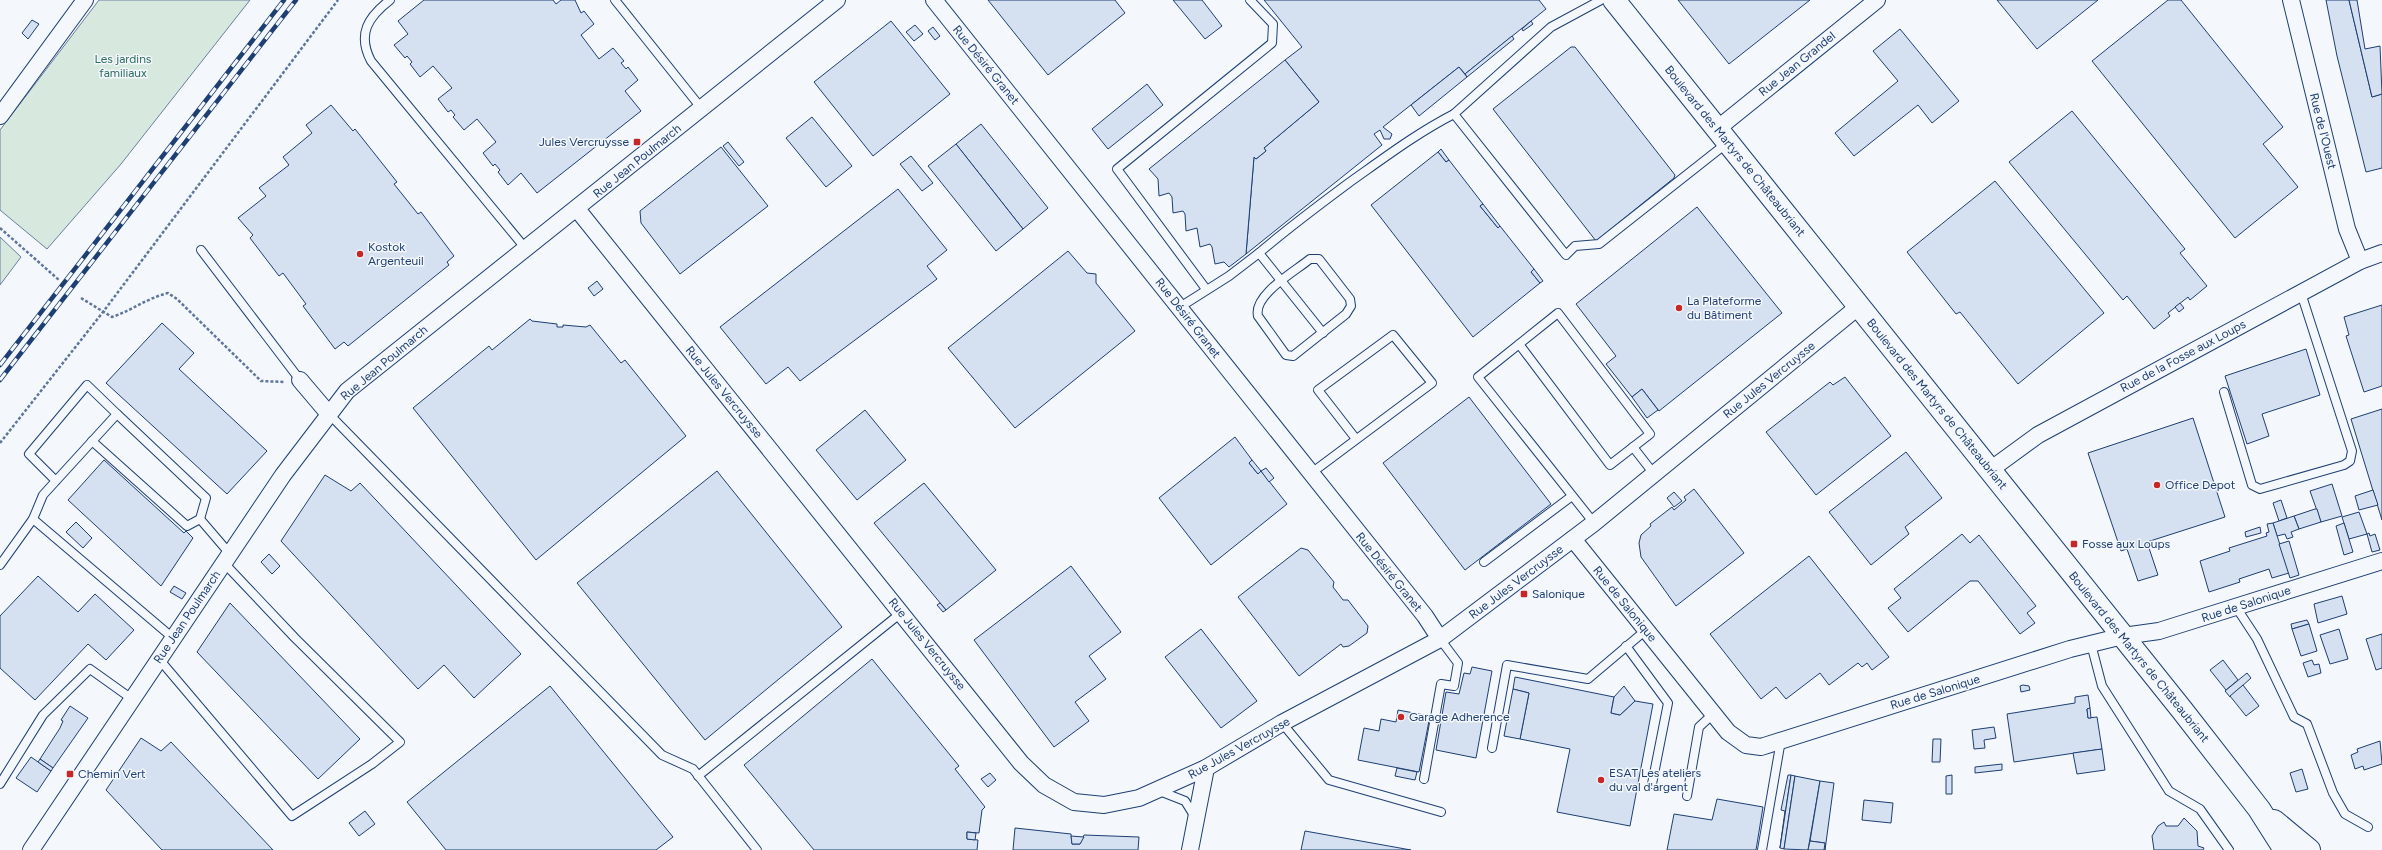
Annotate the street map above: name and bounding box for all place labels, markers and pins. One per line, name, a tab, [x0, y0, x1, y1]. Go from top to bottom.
place label: Jules Vercruysse	[539, 135, 629, 149]
marker: Jules Vercruysse	[632, 137, 642, 147]
place label: Kostok Argenteuil	[368, 240, 424, 268]
marker: Kostok Argenteuil	[355, 249, 365, 259]
place label: La Plateforme du Bâtiment	[1687, 294, 1762, 322]
marker: La Plateforme du Bâtiment	[1674, 303, 1684, 313]
place label: Office Depot	[2165, 478, 2236, 492]
marker: Office Depot	[2152, 480, 2162, 490]
place label: Fosse aux Loups	[2082, 537, 2171, 551]
marker: Fosse aux Loups	[2069, 539, 2079, 549]
place label: Salonique	[1532, 587, 1585, 601]
marker: Salonique	[1519, 589, 1529, 599]
place label: Garage Adherence	[1409, 710, 1510, 724]
marker: Garage Adherence	[1396, 712, 1406, 722]
place label: ESAT Les ateliers du val d'argent	[1609, 766, 1702, 794]
place label: Chemin Vert	[78, 767, 146, 781]
marker: Chemin Vert	[65, 769, 75, 779]
marker: ESAT Les ateliers du val d'argent	[1596, 775, 1606, 785]

